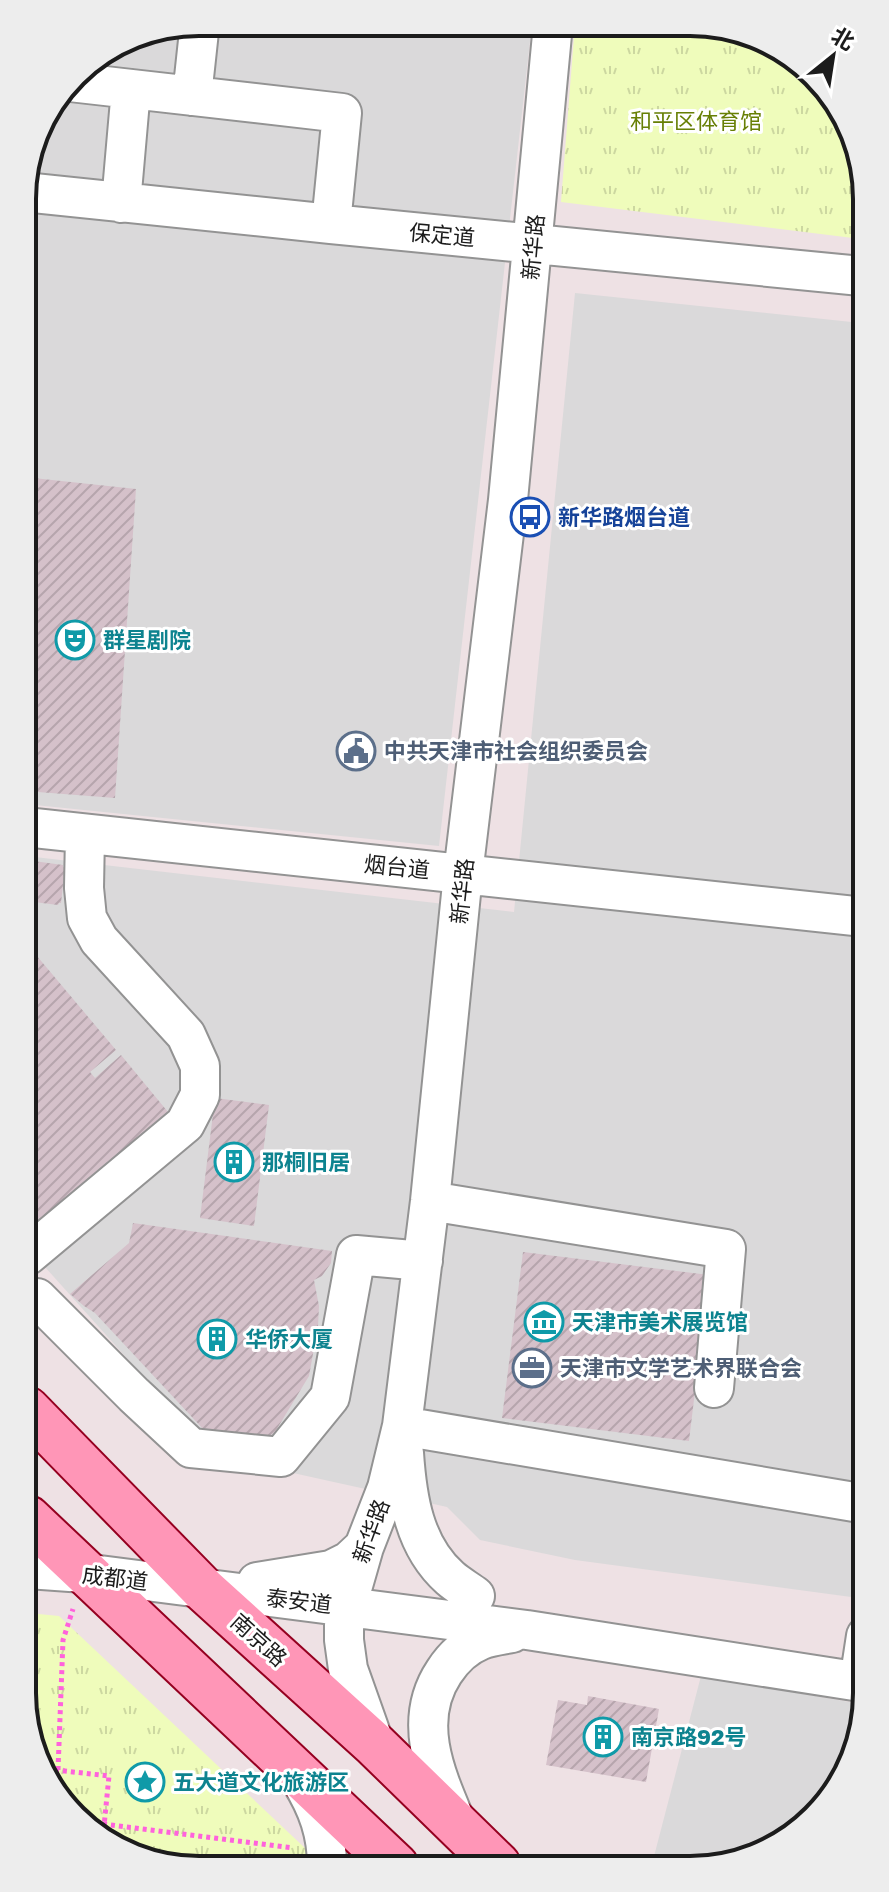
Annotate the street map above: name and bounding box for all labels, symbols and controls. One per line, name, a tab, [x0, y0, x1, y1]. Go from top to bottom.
north arrow	[793, 16, 873, 96]
text: 北	[827, 21, 860, 55]
park label: 和平区体育馆	[630, 107, 762, 134]
street label: 新华路	[516, 213, 549, 281]
street label: 保定道	[408, 218, 476, 251]
bus stop icon: 新华路烟台道	[509, 496, 551, 538]
place label: 新华路烟台道	[558, 503, 690, 530]
theatre icon: 群星剧院	[54, 619, 96, 661]
place label: 群星剧院	[103, 626, 191, 653]
public building icon: 中共天津市社会组织委员会	[335, 730, 377, 772]
place label: 中共天津市社会组织委员会	[384, 737, 648, 764]
street label: 烟台道	[363, 850, 431, 883]
street label: 新华路	[445, 857, 478, 925]
building icon: 那桐旧居	[213, 1141, 255, 1183]
place label: 那桐旧居	[262, 1148, 350, 1175]
museum icon: 天津市美术展览馆	[523, 1301, 565, 1343]
place label: 天津市美术展览馆	[572, 1308, 748, 1335]
building icon: 华侨大厦	[196, 1318, 238, 1360]
place label: 华侨大厦	[245, 1325, 333, 1352]
office icon: 天津市文学艺术界联合会	[511, 1347, 553, 1389]
place label: 天津市文学艺术界联合会	[560, 1354, 802, 1381]
street label: 新华路	[347, 1495, 395, 1566]
street label: 成都道	[81, 1560, 149, 1595]
street label: 泰安道	[265, 1583, 333, 1618]
street label: 南京路	[226, 1608, 293, 1672]
building icon: 南京路92号	[582, 1716, 624, 1758]
place label: 南京路92号	[631, 1723, 746, 1750]
place icon: 五大道文化旅游区	[124, 1761, 166, 1803]
place label: 五大道文化旅游区	[173, 1768, 349, 1795]

